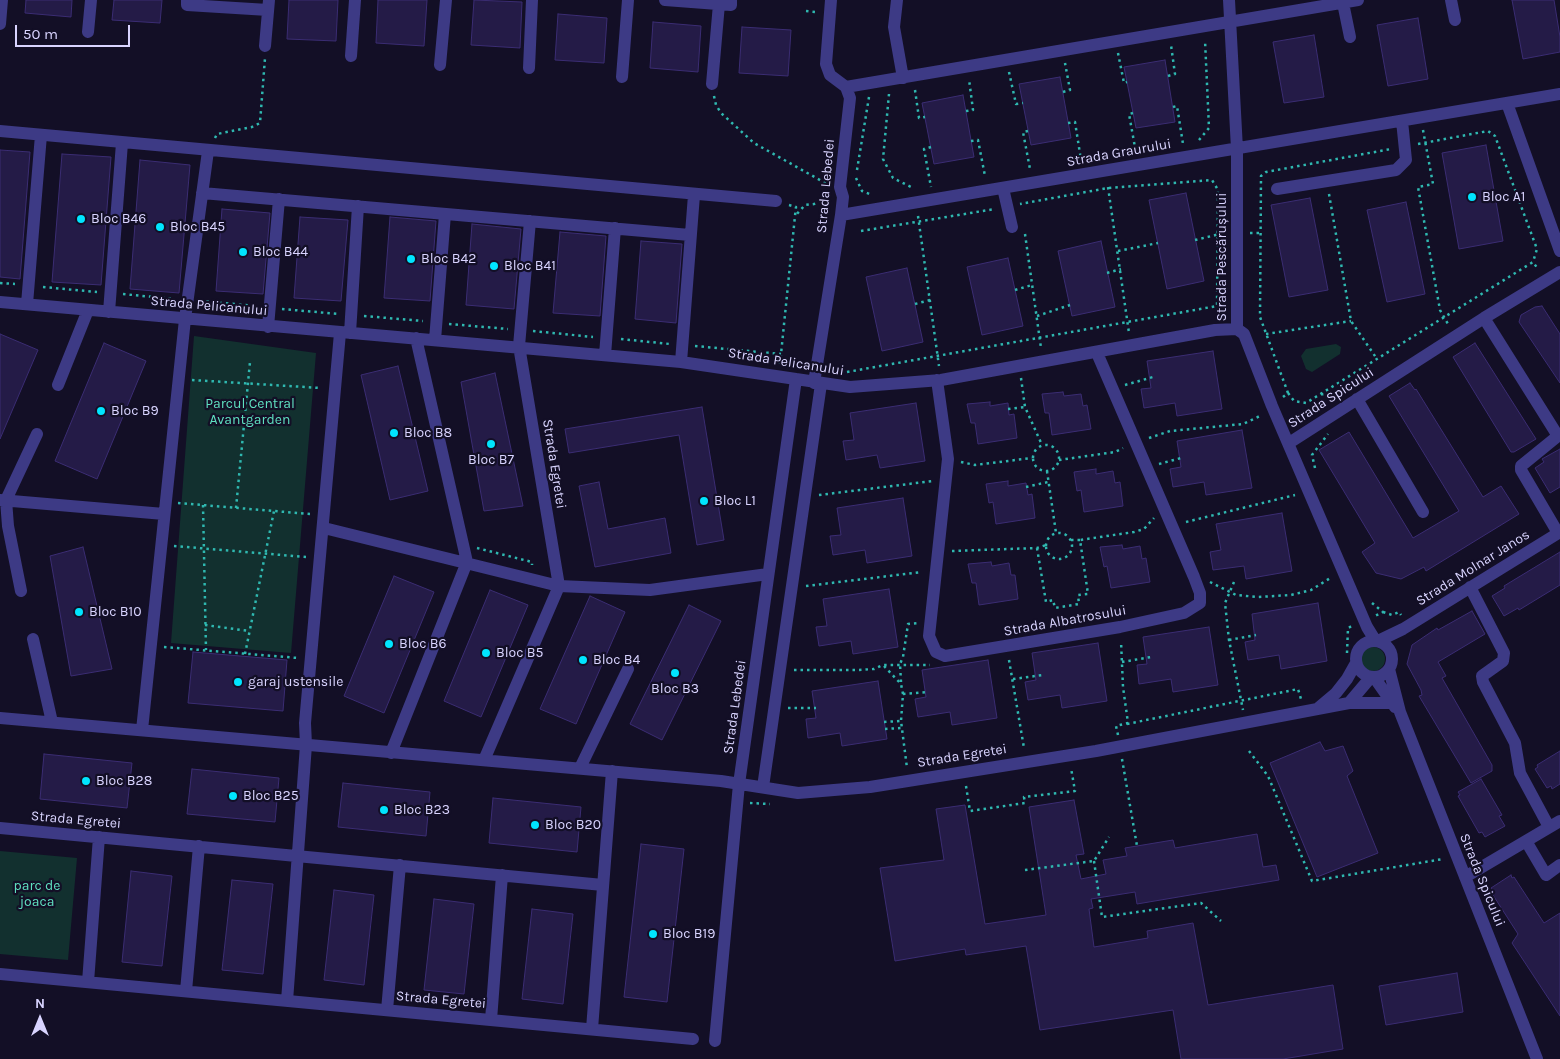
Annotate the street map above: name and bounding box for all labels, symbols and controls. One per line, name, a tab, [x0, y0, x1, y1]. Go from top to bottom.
scale bar	[18, 15, 132, 47]
text: 50 m	[23, 25, 58, 43]
street label: Strada Graurului	[1065, 136, 1173, 170]
street label: Strada Lebedei	[814, 138, 838, 234]
place label: Bloc A1	[1482, 189, 1525, 205]
marker: Bloc A1	[1466, 191, 1478, 203]
street label: Strada Pescărușului	[1214, 193, 1230, 321]
place label: Bloc B46	[91, 211, 146, 227]
marker: Bloc B46	[75, 213, 87, 225]
place label: Bloc B45	[170, 219, 225, 235]
marker: Bloc B45	[154, 221, 166, 233]
place label: Bloc B44	[253, 244, 308, 260]
marker: Bloc B44	[237, 246, 249, 258]
place label: Bloc B42	[421, 251, 476, 267]
marker: Bloc B42	[405, 253, 417, 265]
place label: Bloc B41	[504, 258, 556, 274]
marker: Bloc B41	[488, 260, 500, 272]
street label: Strada Pelicanului	[150, 293, 268, 319]
street label: Strada Pelicanului	[727, 345, 845, 379]
street label: Strada Spicului	[1285, 364, 1377, 432]
park label: Parcul Central Avantgarden	[205, 396, 295, 428]
place label: Bloc B9	[111, 403, 159, 419]
marker: Bloc B9	[95, 405, 107, 417]
street label: Strada Egretei	[539, 418, 569, 510]
place label: Bloc B8	[404, 425, 452, 441]
marker: Bloc B8	[388, 427, 400, 439]
marker: Bloc B7	[485, 438, 497, 450]
place label: Bloc B7	[468, 452, 514, 468]
place label: Bloc L1	[714, 493, 756, 509]
marker: Bloc L1	[698, 495, 710, 507]
street label: Strada Molnar Janos	[1413, 526, 1533, 610]
street label: Strada Albatrosului	[1002, 602, 1128, 640]
place label: Bloc B10	[89, 604, 141, 620]
marker: Bloc B10	[73, 606, 85, 618]
place label: Bloc B6	[399, 636, 447, 652]
marker: Bloc B6	[383, 638, 395, 650]
place label: Bloc B5	[496, 645, 543, 661]
marker: Bloc B5	[480, 647, 492, 659]
place label: Bloc B4	[593, 652, 640, 668]
marker: Bloc B4	[577, 654, 589, 666]
street label: Strada Lebedei	[720, 659, 750, 755]
marker: Bloc B3	[669, 667, 681, 679]
place label: garaj ustensile	[248, 674, 343, 690]
marker: garaj ustensile	[232, 676, 244, 688]
place label: Bloc B3	[651, 681, 699, 697]
street label: Strada Egretei	[916, 741, 1008, 771]
place label: Bloc B28	[96, 773, 152, 789]
marker: Bloc B28	[80, 775, 92, 787]
place label: Bloc B25	[243, 788, 299, 804]
marker: Bloc B25	[227, 790, 239, 802]
place label: Bloc B23	[394, 802, 450, 818]
marker: Bloc B23	[378, 804, 390, 816]
street label: Strada Egretei	[30, 808, 122, 832]
place label: Bloc B20	[545, 817, 601, 833]
marker: Bloc B20	[529, 819, 541, 831]
street label: Strada Spicului	[1456, 831, 1508, 929]
park label: parc de joaca	[14, 878, 60, 910]
place label: Bloc B19	[663, 926, 715, 942]
marker: Bloc B19	[647, 928, 659, 940]
street label: Strada Egretei	[395, 988, 487, 1012]
north arrow	[15, 994, 65, 1044]
text: N	[35, 995, 45, 1012]

